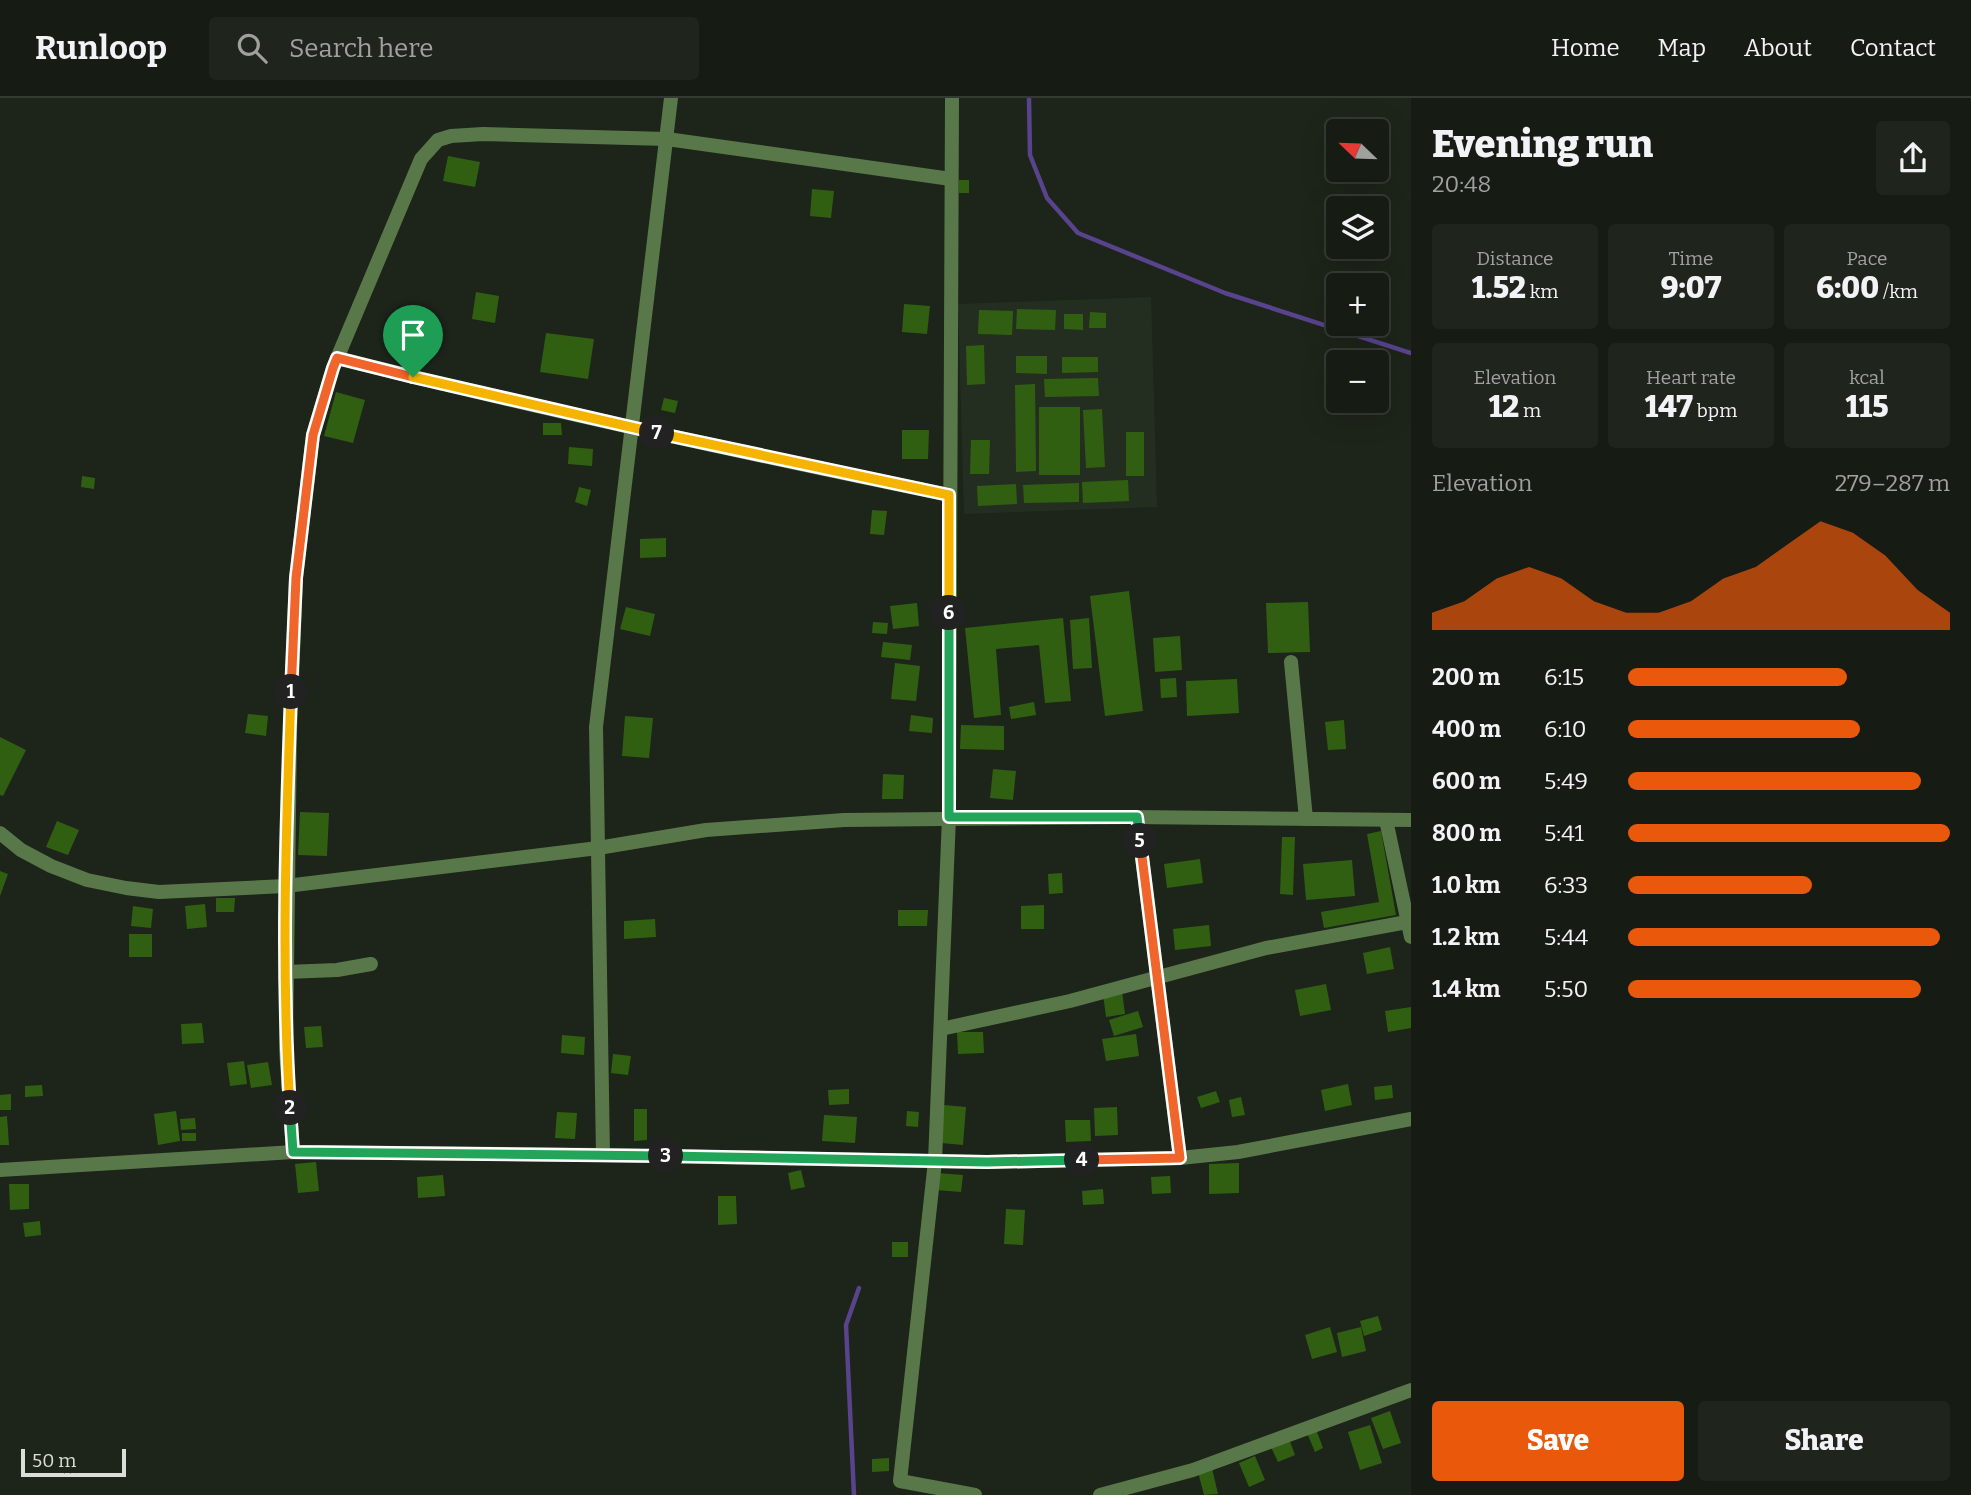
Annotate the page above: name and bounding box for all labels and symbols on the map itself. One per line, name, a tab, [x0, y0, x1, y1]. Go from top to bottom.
north arrow	[1326, 119, 1390, 182]
pin	[383, 305, 443, 377]
pin: 7	[640, 416, 674, 450]
pin: 6	[932, 596, 967, 630]
pin: 1	[274, 674, 308, 710]
pin: 5	[1122, 824, 1158, 858]
pin: 2	[272, 1090, 308, 1126]
pin: 3	[648, 1138, 684, 1174]
pin: 4	[1064, 1142, 1100, 1178]
scale bar	[21, 1446, 126, 1478]

